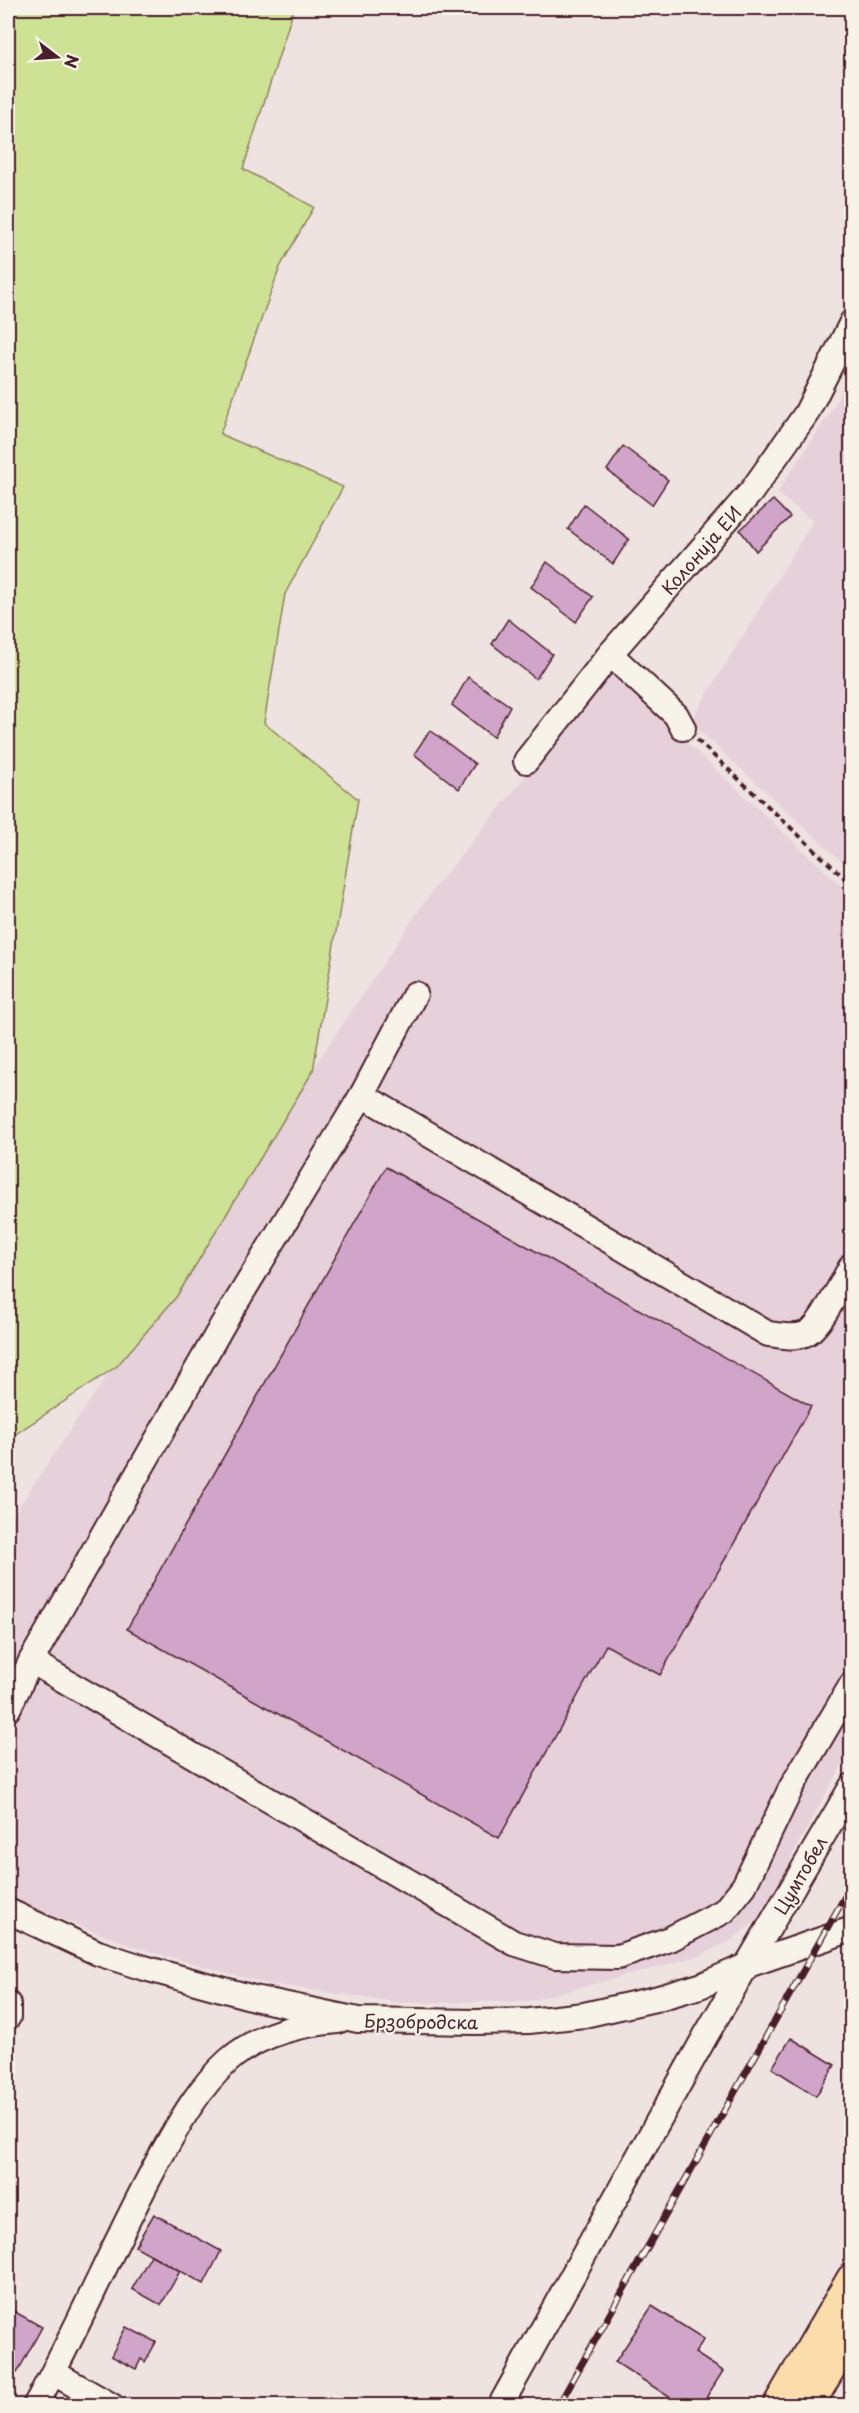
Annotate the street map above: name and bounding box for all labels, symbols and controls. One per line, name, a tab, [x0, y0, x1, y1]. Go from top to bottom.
north arrow	[27, 27, 87, 87]
text: N	[59, 52, 86, 71]
street label: Колонија ЕИ	[655, 500, 747, 600]
street label: Цумтобел	[767, 1831, 833, 1919]
street label: Брзобродска	[364, 2007, 479, 2036]

